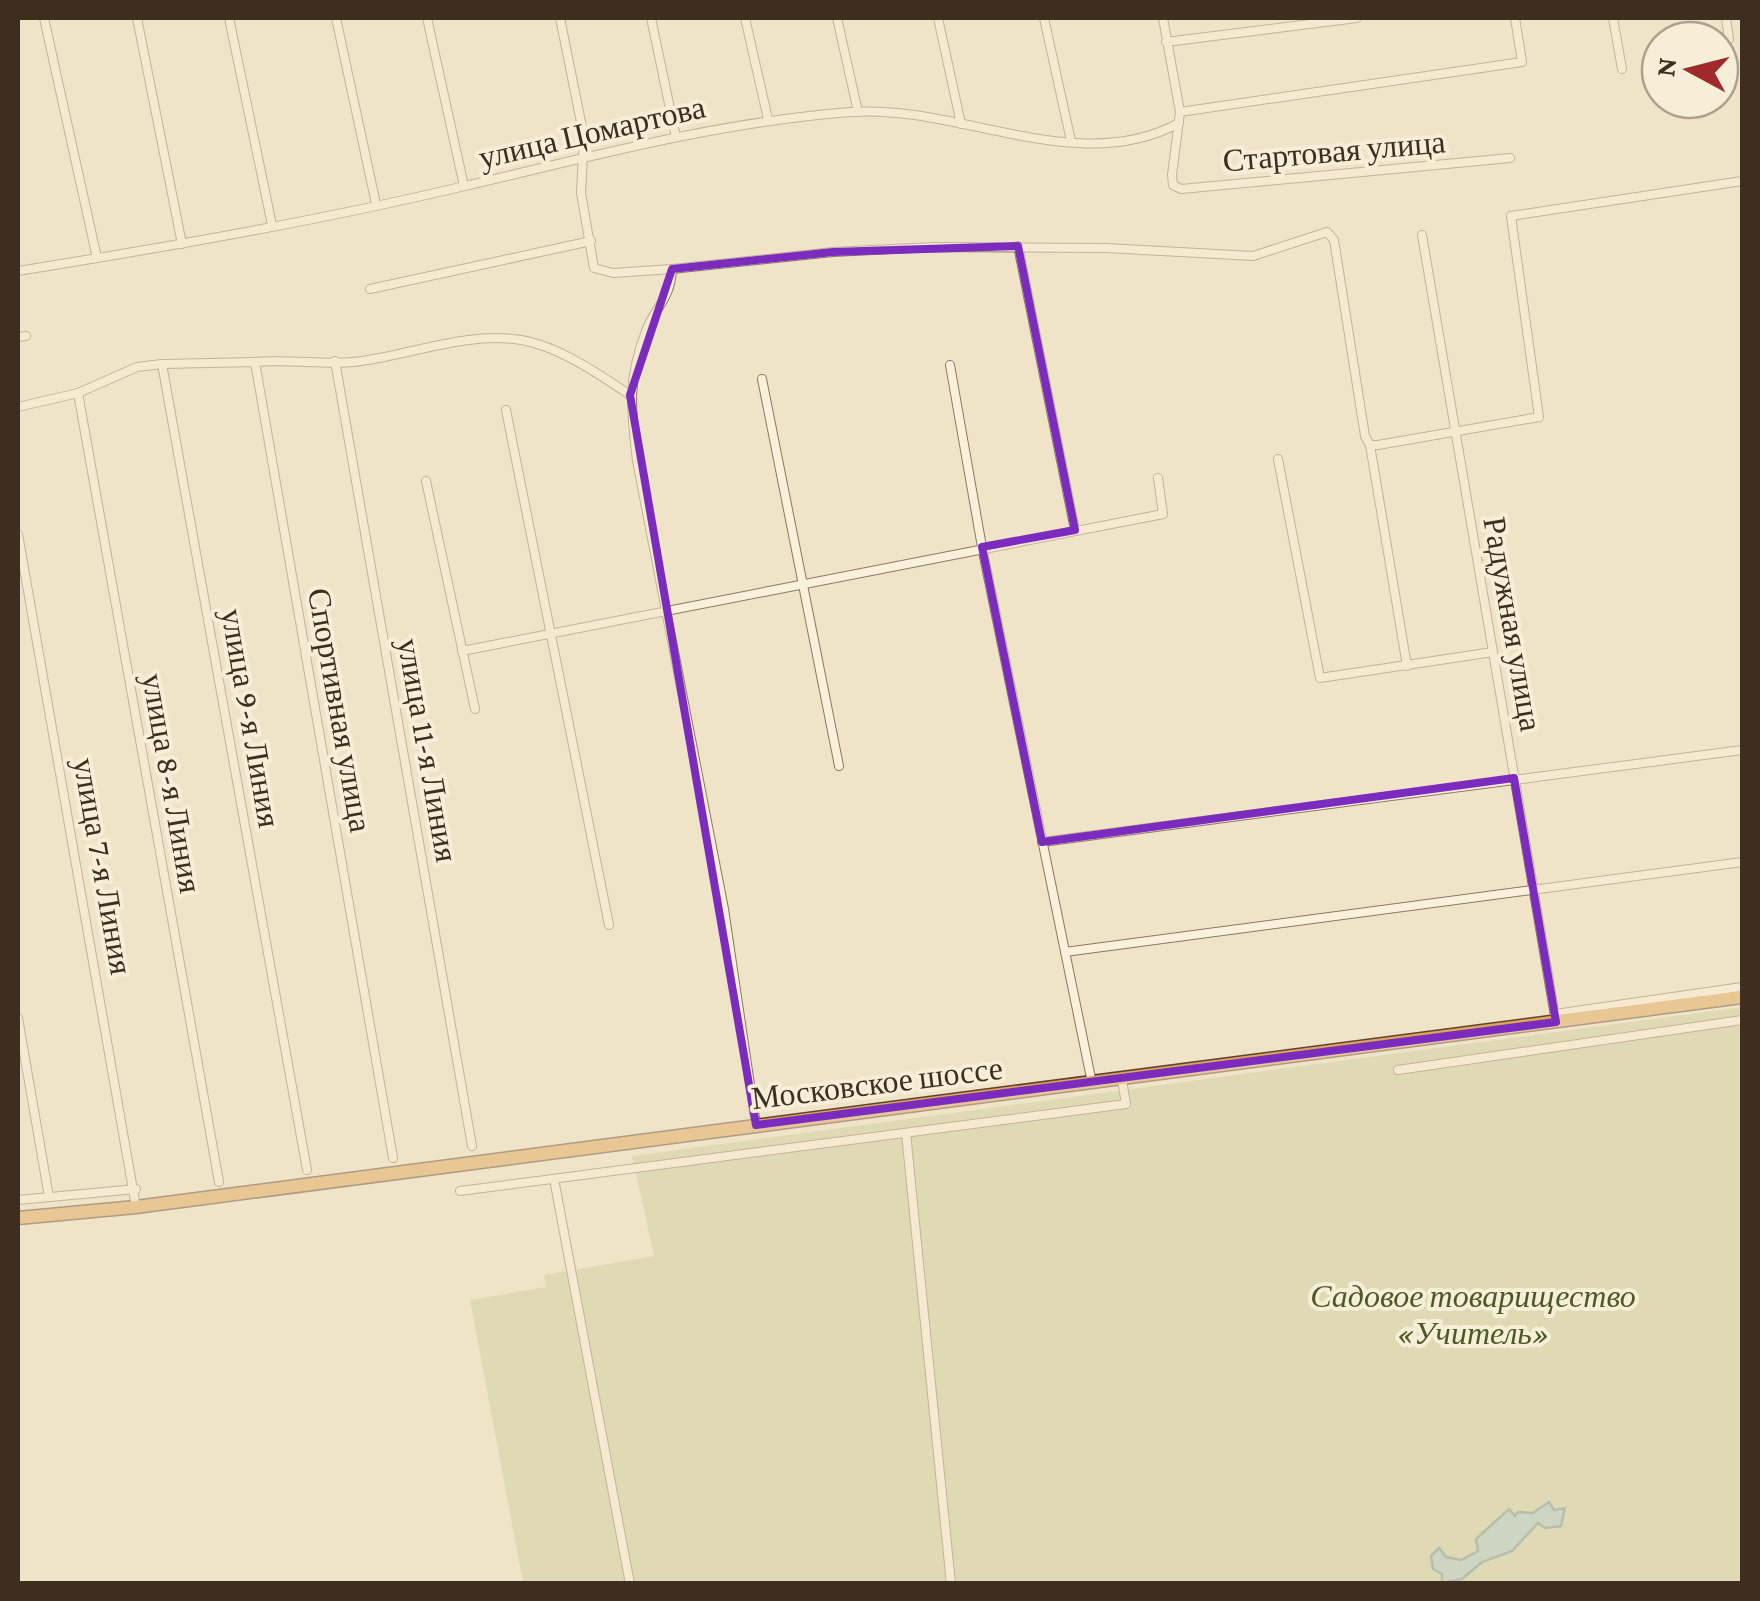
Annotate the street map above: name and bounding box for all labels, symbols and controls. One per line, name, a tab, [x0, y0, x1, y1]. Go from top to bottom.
north arrow	[1640, 20, 1740, 120]
text: N	[1649, 56, 1682, 78]
street label: улица Цомартова	[475, 88, 709, 176]
street label: Стартовая улица	[1221, 123, 1447, 179]
street label: Радужная улица	[1476, 514, 1550, 734]
street label: Спортивная улица	[301, 585, 379, 835]
street label: улица 9-я Линия	[214, 606, 288, 830]
street label: улица 11-я Линия	[391, 635, 465, 865]
street label: улица 8-я Линия	[135, 670, 209, 896]
street label: улица 7-я Линия	[66, 755, 140, 977]
street label: Московское шоссе	[749, 1050, 1005, 1116]
park label: Садовое товарищество «Учитель»	[1310, 1278, 1636, 1351]

